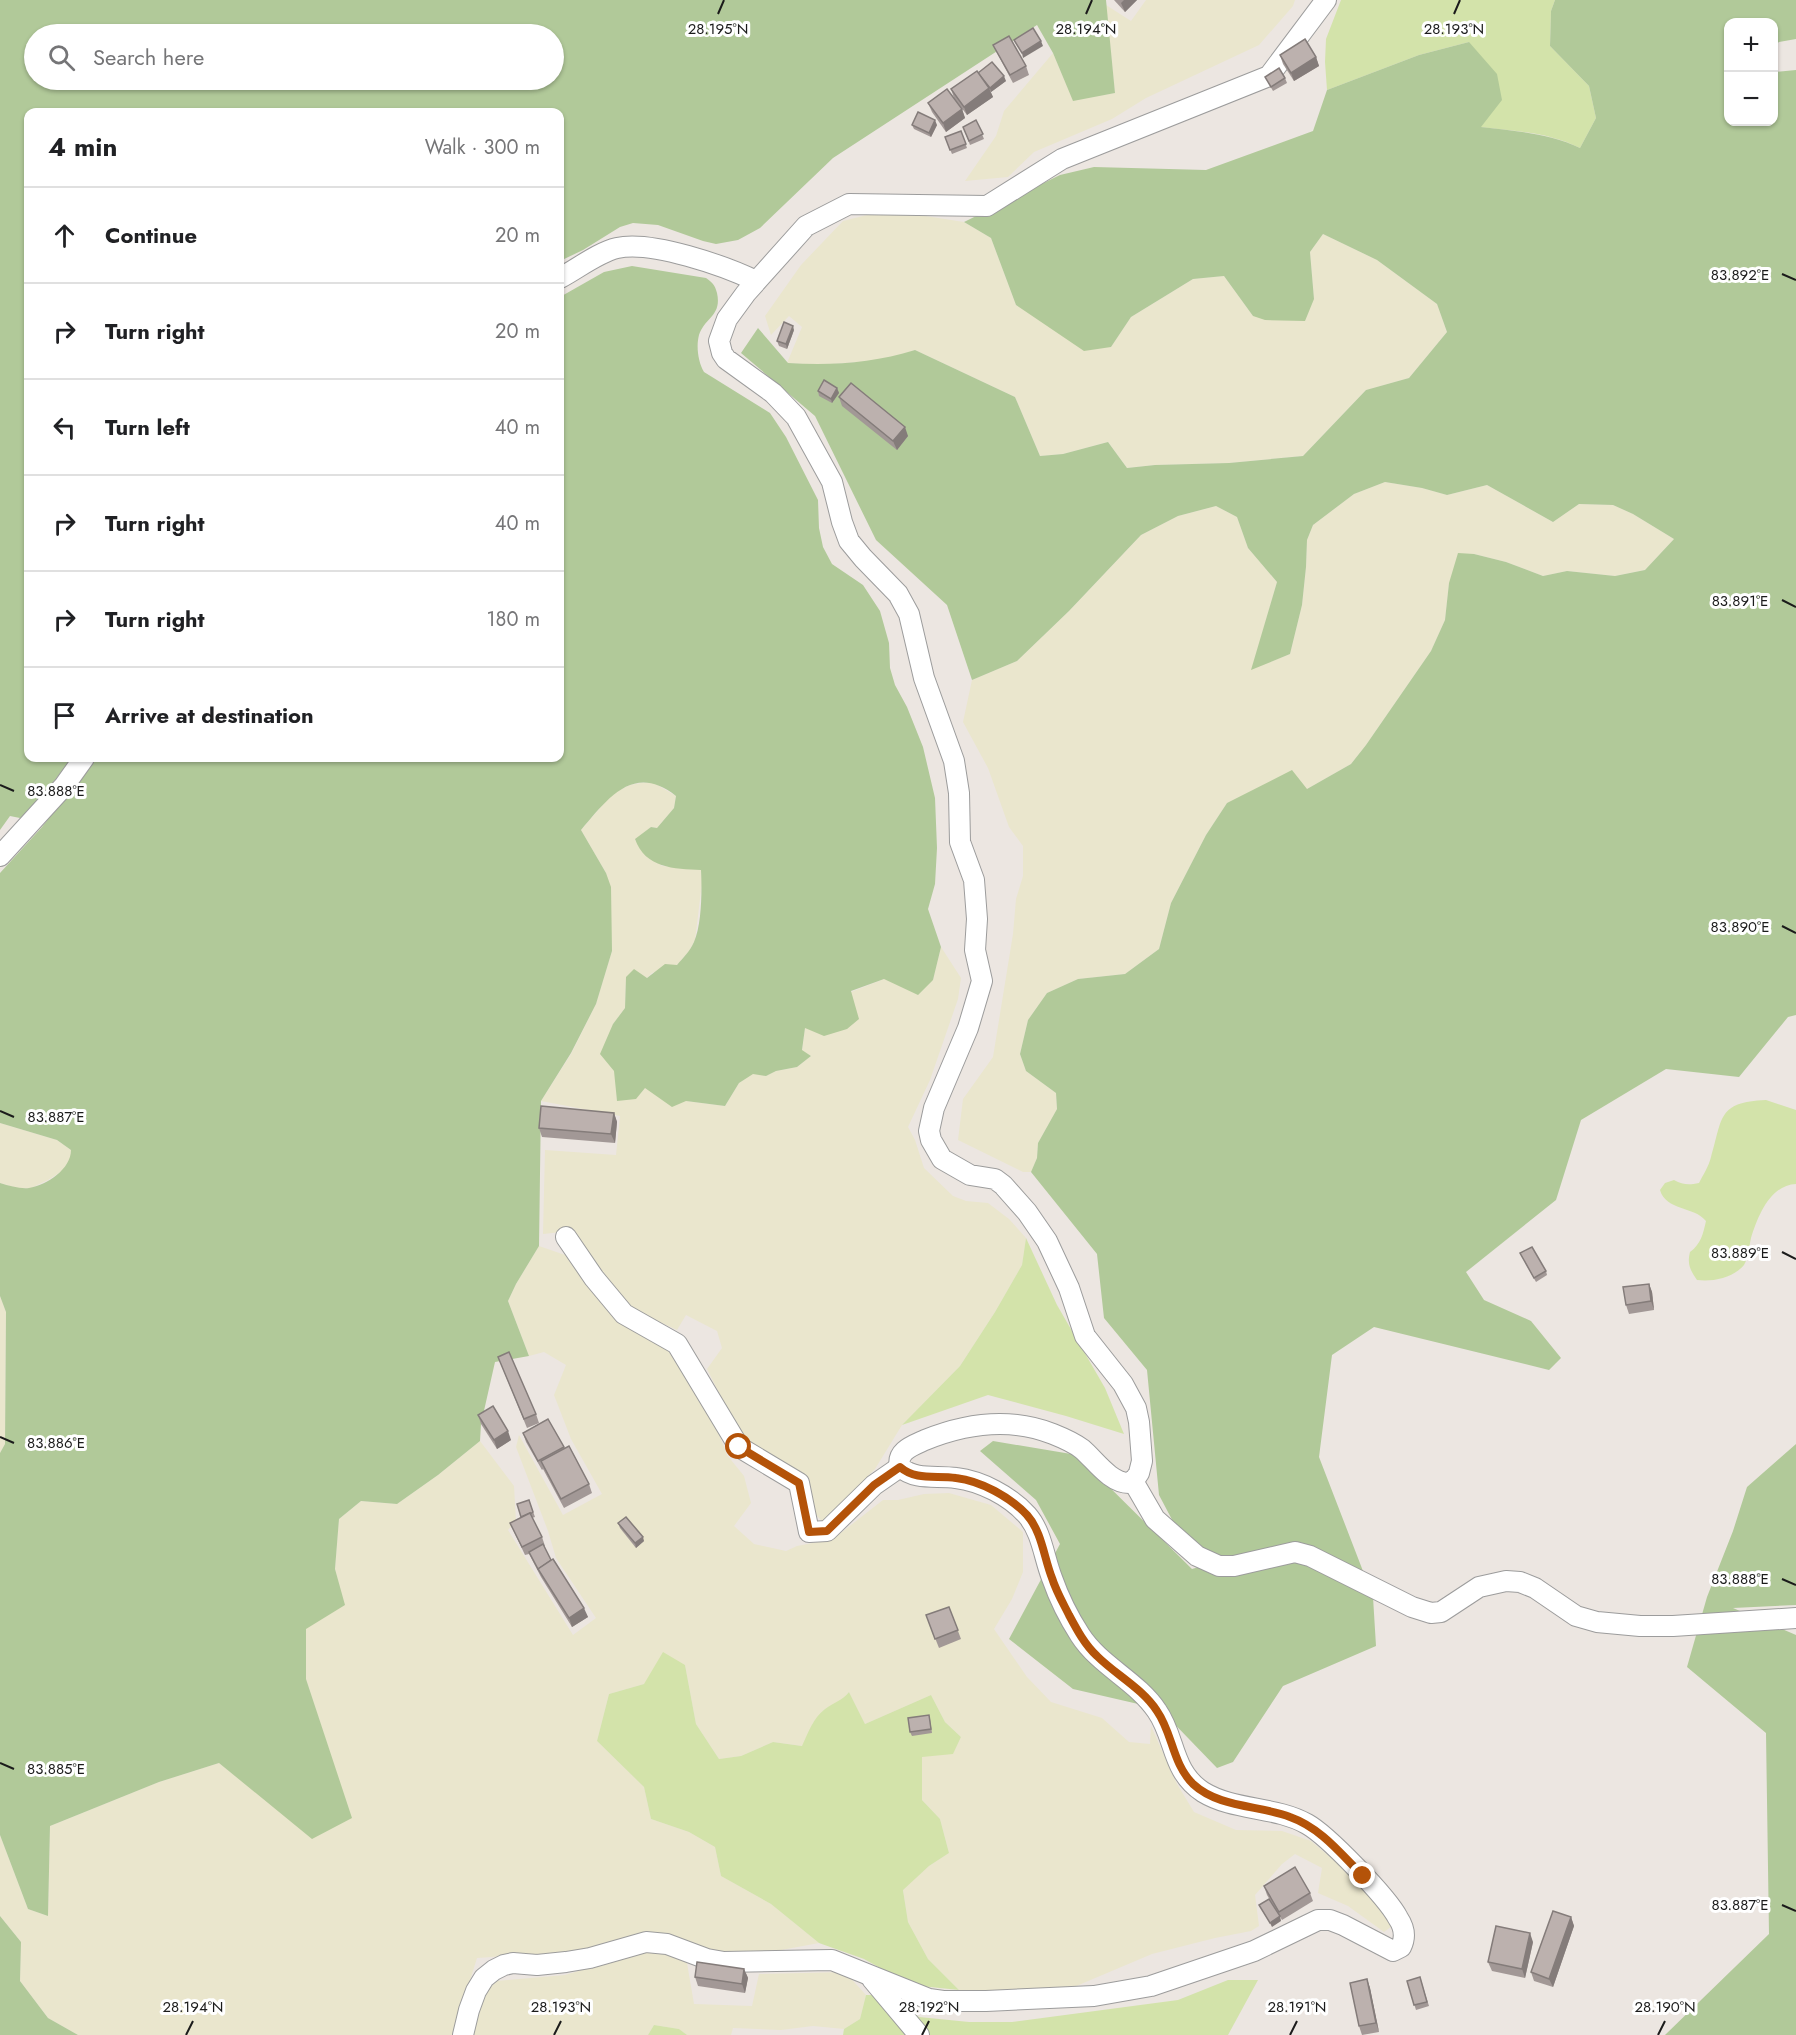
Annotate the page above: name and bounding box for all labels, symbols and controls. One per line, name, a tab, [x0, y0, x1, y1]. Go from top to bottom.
text: 28.195°N	[688, 18, 748, 40]
text: 28.194°N	[1056, 18, 1116, 40]
text: 28.193°N	[1424, 18, 1484, 40]
map controls	[1724, 18, 1778, 126]
button: +	[1724, 18, 1778, 72]
search box	[24, 24, 564, 90]
icon: search	[45, 41, 78, 74]
text: Search here	[93, 41, 204, 73]
button: −	[1724, 72, 1778, 126]
text: 4 min	[48, 128, 117, 166]
text: Walk · 300 m	[425, 133, 540, 162]
icon: ahead	[48, 219, 81, 252]
text: Continue	[105, 219, 197, 251]
text: 20 m	[495, 221, 540, 250]
text: 83.892°E	[1711, 264, 1769, 286]
icon: right	[48, 315, 81, 348]
text: Turn right	[105, 315, 205, 347]
text: 20 m	[495, 317, 540, 346]
icon: left	[48, 411, 81, 444]
text: Turn left	[105, 411, 190, 443]
text: 40 m	[495, 413, 540, 442]
icon: right	[48, 507, 81, 540]
text: Turn right	[105, 507, 205, 539]
text: 40 m	[495, 509, 540, 538]
text: 83.891°E	[1712, 590, 1768, 612]
icon: right	[48, 603, 81, 636]
text: Turn right	[105, 603, 205, 635]
text: 180 m	[486, 605, 540, 634]
icon: arrive	[48, 699, 81, 732]
text: Arrive at destination	[105, 699, 314, 731]
text: 83.888°E	[27, 780, 85, 802]
text: 83.890°E	[1711, 916, 1769, 938]
text: 83.887°E	[27, 1106, 85, 1128]
text: 83.889°E	[1711, 1242, 1769, 1264]
text: 83.886°E	[27, 1432, 85, 1454]
route start	[725, 1433, 751, 1459]
text: 83.888°E	[1711, 1568, 1769, 1590]
text: 83.885°E	[27, 1758, 85, 1780]
route end	[1349, 1862, 1375, 1888]
text: 83.887°E	[1711, 1894, 1769, 1916]
text: 28.194°N	[163, 1996, 223, 2018]
text: 28.193°N	[531, 1996, 591, 2018]
text: 28.192°N	[899, 1996, 959, 2018]
text: 28.191°N	[1268, 1996, 1326, 2018]
text: 28.190°N	[1634, 1996, 1696, 2018]

